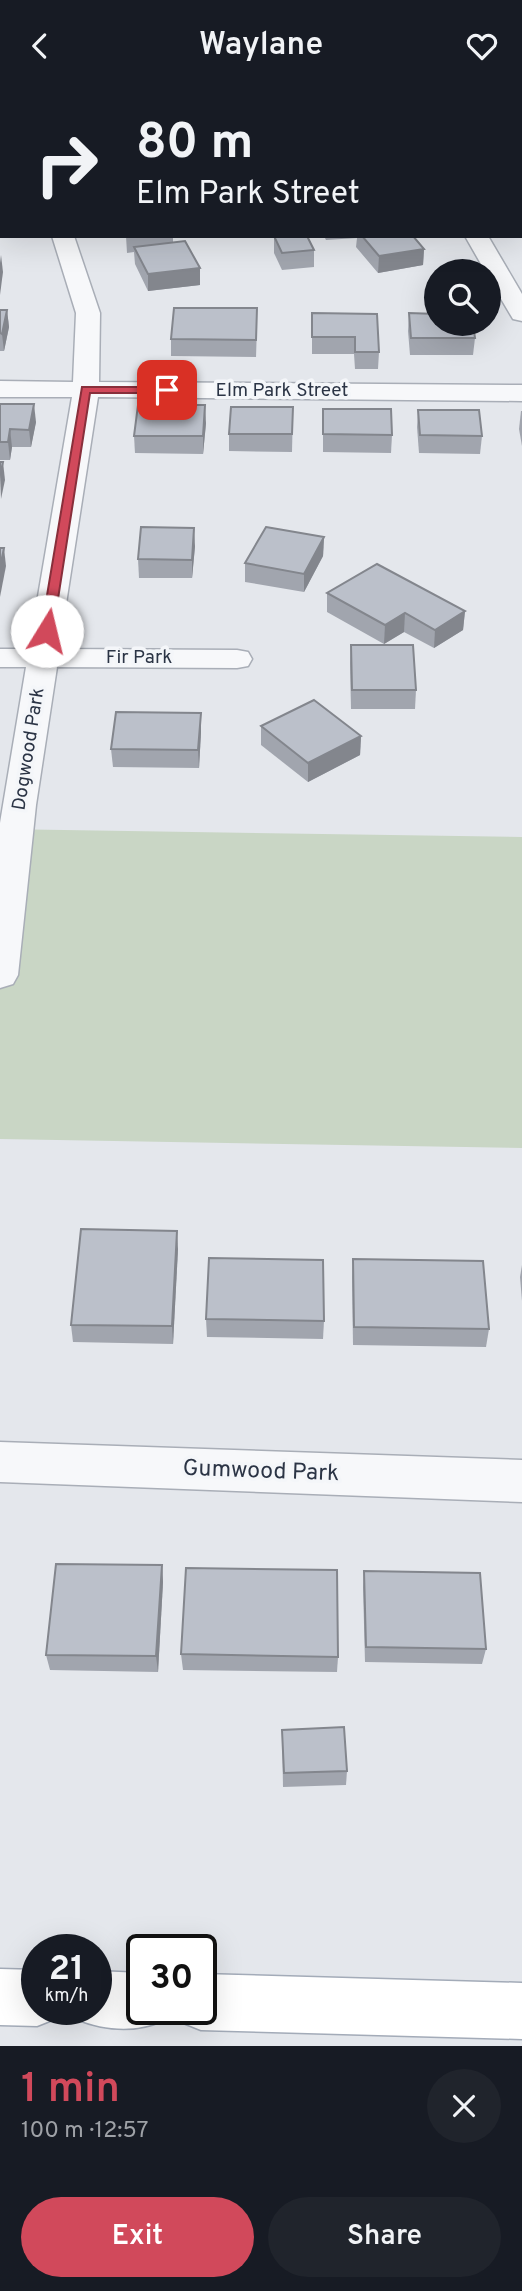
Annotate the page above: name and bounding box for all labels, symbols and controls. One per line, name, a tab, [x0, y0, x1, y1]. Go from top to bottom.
text: Waylane	[199, 26, 323, 66]
icon: back	[21, 27, 59, 65]
icon: heart	[463, 27, 501, 65]
text: 80 m	[136, 114, 253, 176]
icon: right	[21, 119, 112, 210]
text: Elm Park Street	[136, 175, 360, 215]
map controls	[424, 259, 501, 336]
button: search	[424, 259, 501, 336]
pin	[137, 360, 197, 420]
icon: arrive	[148, 371, 186, 409]
street label: Elm Park Street	[216, 379, 348, 403]
position arrow	[10, 594, 84, 668]
street label: Fir Park	[106, 646, 172, 670]
street label: Dogwood Park	[7, 686, 51, 812]
street label: Gumwood Park	[182, 1455, 340, 1489]
speed limit sign: 30	[126, 1934, 217, 2025]
text: 21	[49, 1948, 84, 1992]
text: km/h	[45, 1985, 88, 2008]
text: 1 min	[21, 2064, 120, 2117]
button: close	[427, 2069, 501, 2143]
text: 100 m · 12:57	[21, 2117, 149, 2146]
button: Exit	[21, 2197, 254, 2277]
button: Share	[268, 2197, 501, 2277]

